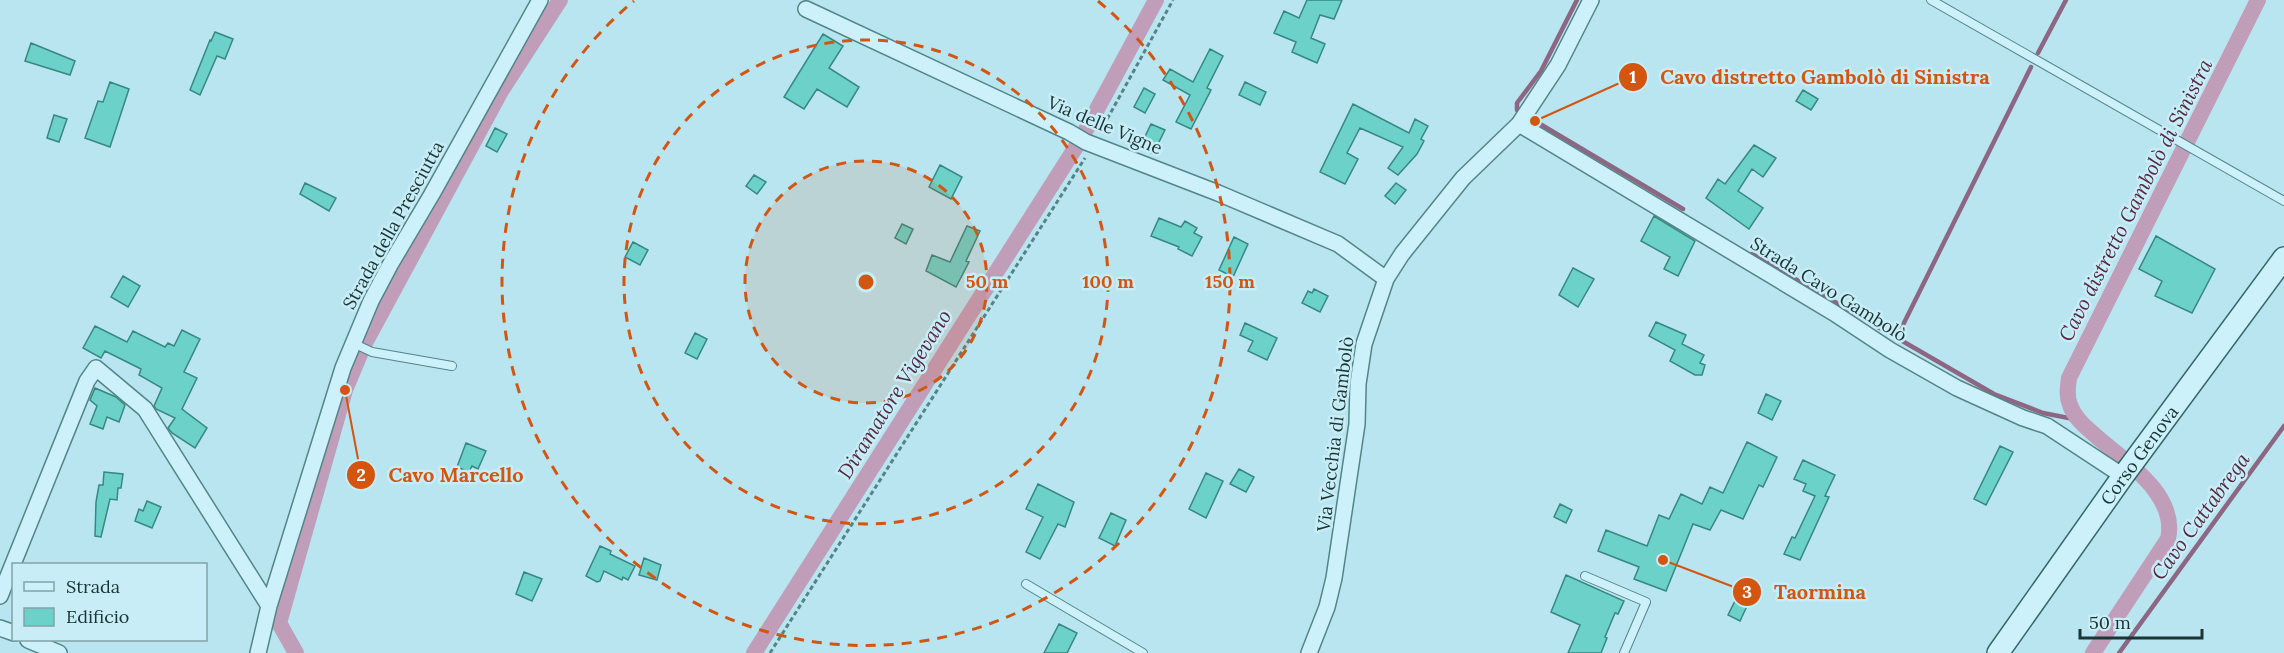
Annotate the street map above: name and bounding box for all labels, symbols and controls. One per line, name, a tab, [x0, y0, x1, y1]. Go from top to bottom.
water label: Cavo distretto Gambolò di Sinistra	[2053, 55, 2217, 345]
callout: Cavo distretto Gambolò di Sinistra	[1618, 58, 2002, 96]
text: Cavo distretto Gambolò di Sinistra	[1660, 64, 1990, 89]
text: 1	[1629, 65, 1637, 88]
street label: Via delle Vigne	[1043, 90, 1166, 160]
street label: Strada della Presciutta	[337, 137, 449, 313]
street label: Strada Cavo Gambolò	[1746, 231, 1912, 347]
text: 50 m	[966, 270, 1009, 293]
text: 100 m	[1082, 270, 1134, 293]
text: 150 m	[1205, 270, 1255, 293]
centre of rings	[856, 272, 876, 292]
water label: Diramatore Vigevano	[832, 305, 956, 483]
street label: Via Vecchia di Gambolò	[1312, 335, 1358, 534]
street label: Corso Genova	[2095, 401, 2183, 509]
water label: Cavo Cattabrega	[2145, 448, 2255, 584]
callout: Cavo Marcello	[346, 456, 535, 494]
text: Cavo Marcello	[388, 462, 524, 487]
text: 2	[356, 463, 366, 486]
legend	[12, 563, 207, 641]
callout: Taormina	[1732, 573, 1878, 611]
text: Strada	[66, 575, 120, 598]
text: Taormina	[1774, 579, 1866, 604]
text: 3	[1742, 580, 1752, 603]
scale bar	[2080, 602, 2202, 640]
text: Edificio	[66, 605, 129, 628]
text: 50 m	[2089, 611, 2131, 634]

